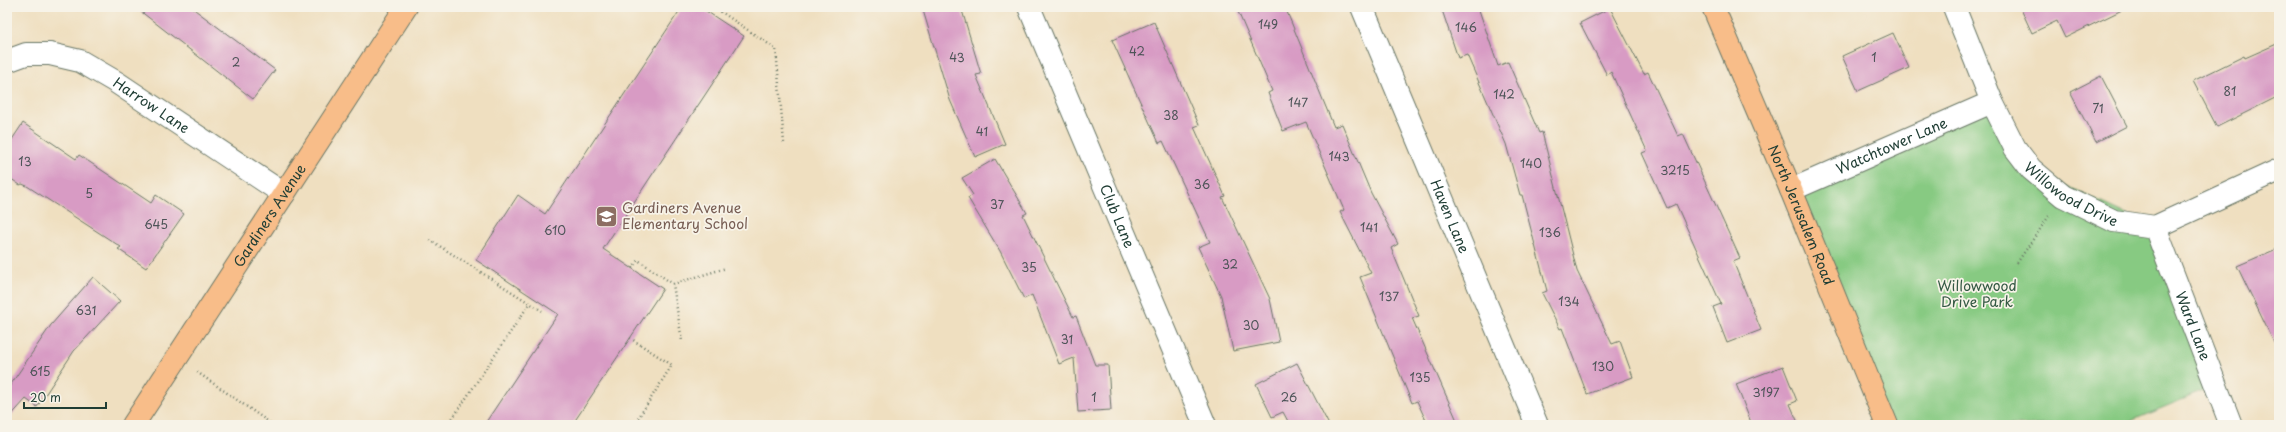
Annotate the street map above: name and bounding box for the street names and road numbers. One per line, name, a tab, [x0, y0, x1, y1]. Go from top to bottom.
street label: Harrow Lane	[109, 72, 194, 138]
street label: Watchtower Lane	[1833, 112, 1951, 179]
street label: North Jerusalem Road	[1763, 142, 1840, 288]
street label: Willowood Drive	[2020, 157, 2122, 231]
street label: Gardiners Avenue	[228, 159, 311, 271]
street label: Haven Lane	[1425, 176, 1475, 256]
street label: Club Lane	[1095, 181, 1140, 251]
street label: Ward Lane	[2171, 288, 2216, 363]

